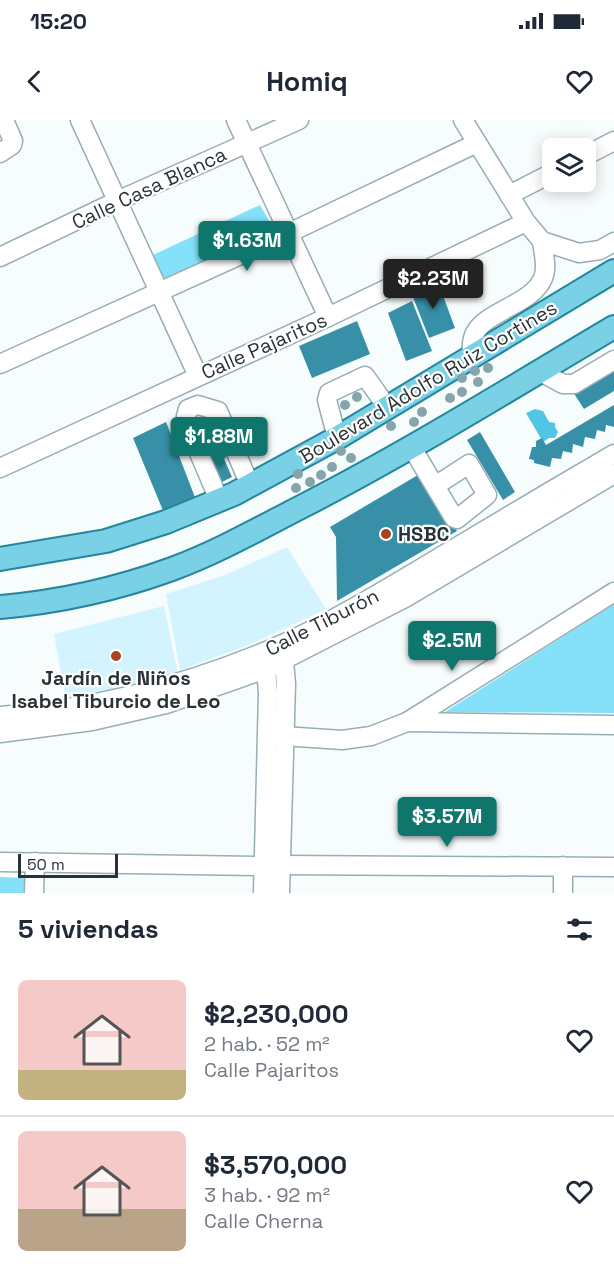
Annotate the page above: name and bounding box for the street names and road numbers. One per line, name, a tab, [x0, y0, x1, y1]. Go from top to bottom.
street label: Calle Casa Blanca	[67, 141, 231, 235]
street label: Boulevard Adolfo Ruiz Cortines	[294, 295, 562, 469]
street label: Calle Pajaritos	[197, 307, 331, 385]
street label: Calle Tiburón	[261, 582, 383, 662]

